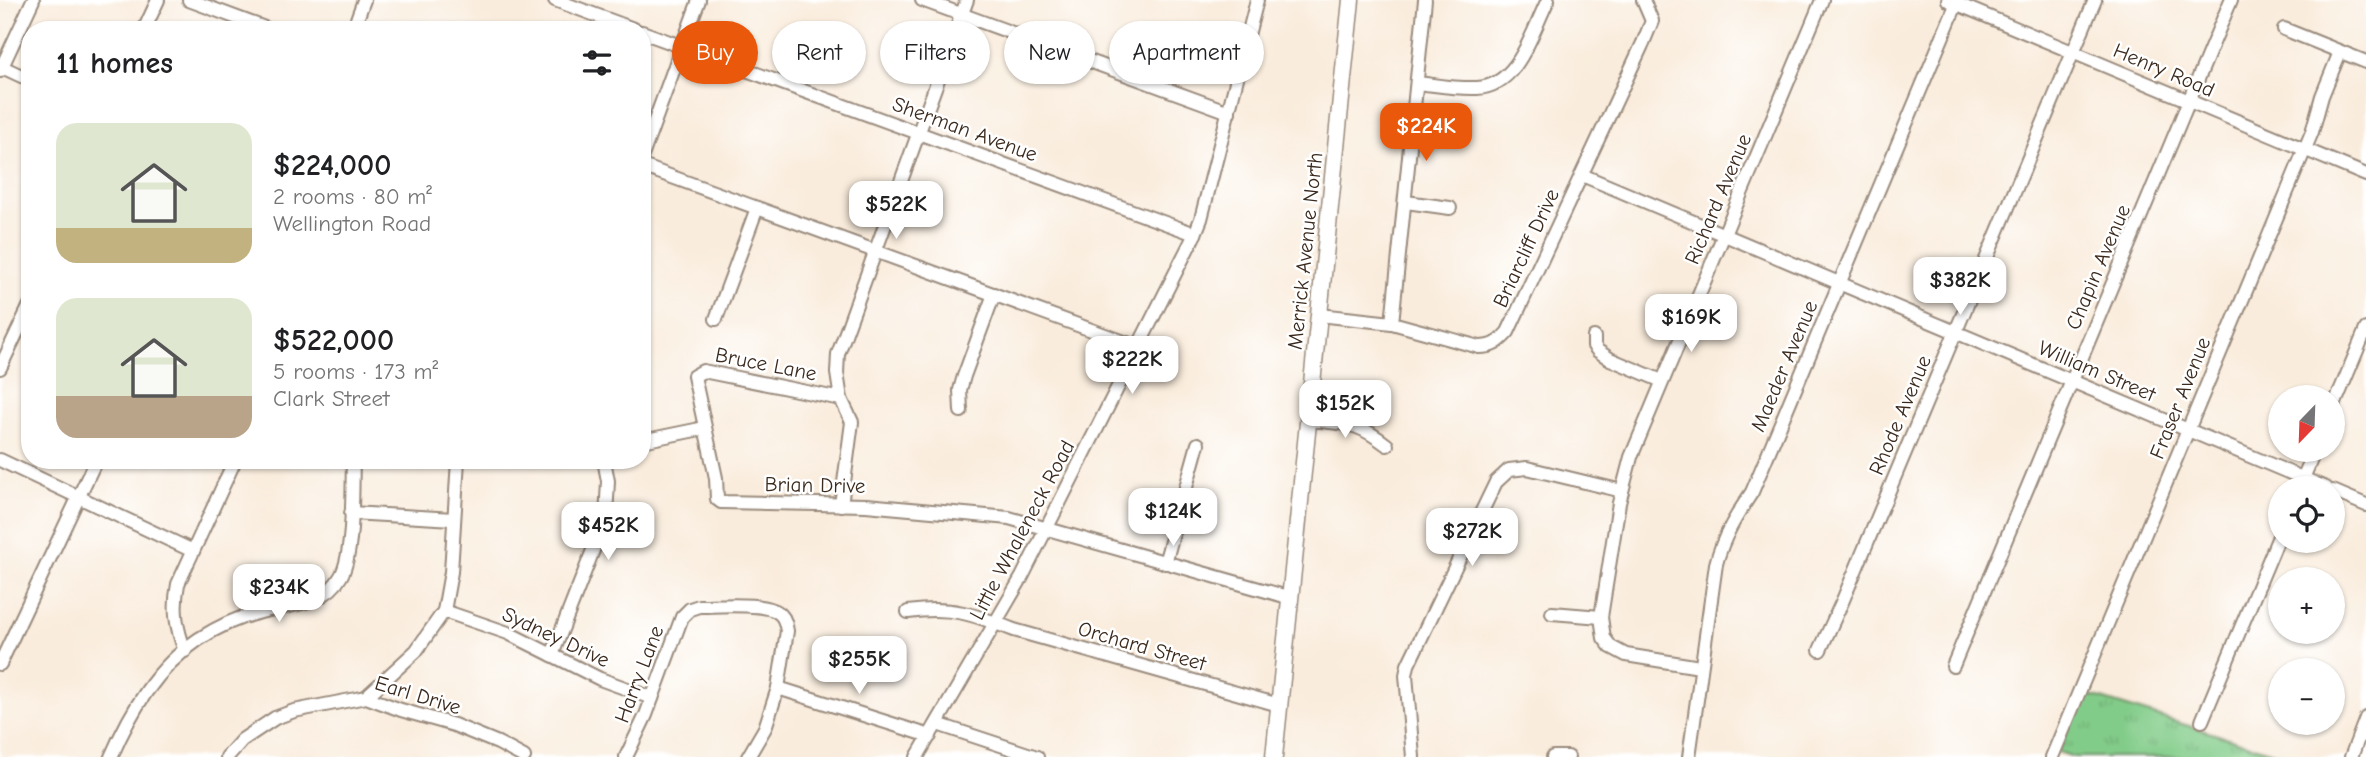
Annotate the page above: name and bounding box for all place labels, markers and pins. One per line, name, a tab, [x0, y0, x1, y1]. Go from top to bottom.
pin: $224K	[1377, 104, 1475, 163]
pin: $522K	[847, 182, 945, 241]
pin: $382K	[1911, 258, 2009, 317]
pin: $169K	[1642, 294, 1740, 354]
pin: $222K	[1083, 336, 1181, 396]
pin: $152K	[1296, 380, 1394, 440]
pin: $124K	[1124, 489, 1222, 548]
pin: $452K	[559, 503, 657, 562]
pin: $272K	[1423, 508, 1521, 568]
pin: $234K	[230, 564, 328, 624]
pin: $255K	[810, 636, 908, 696]

